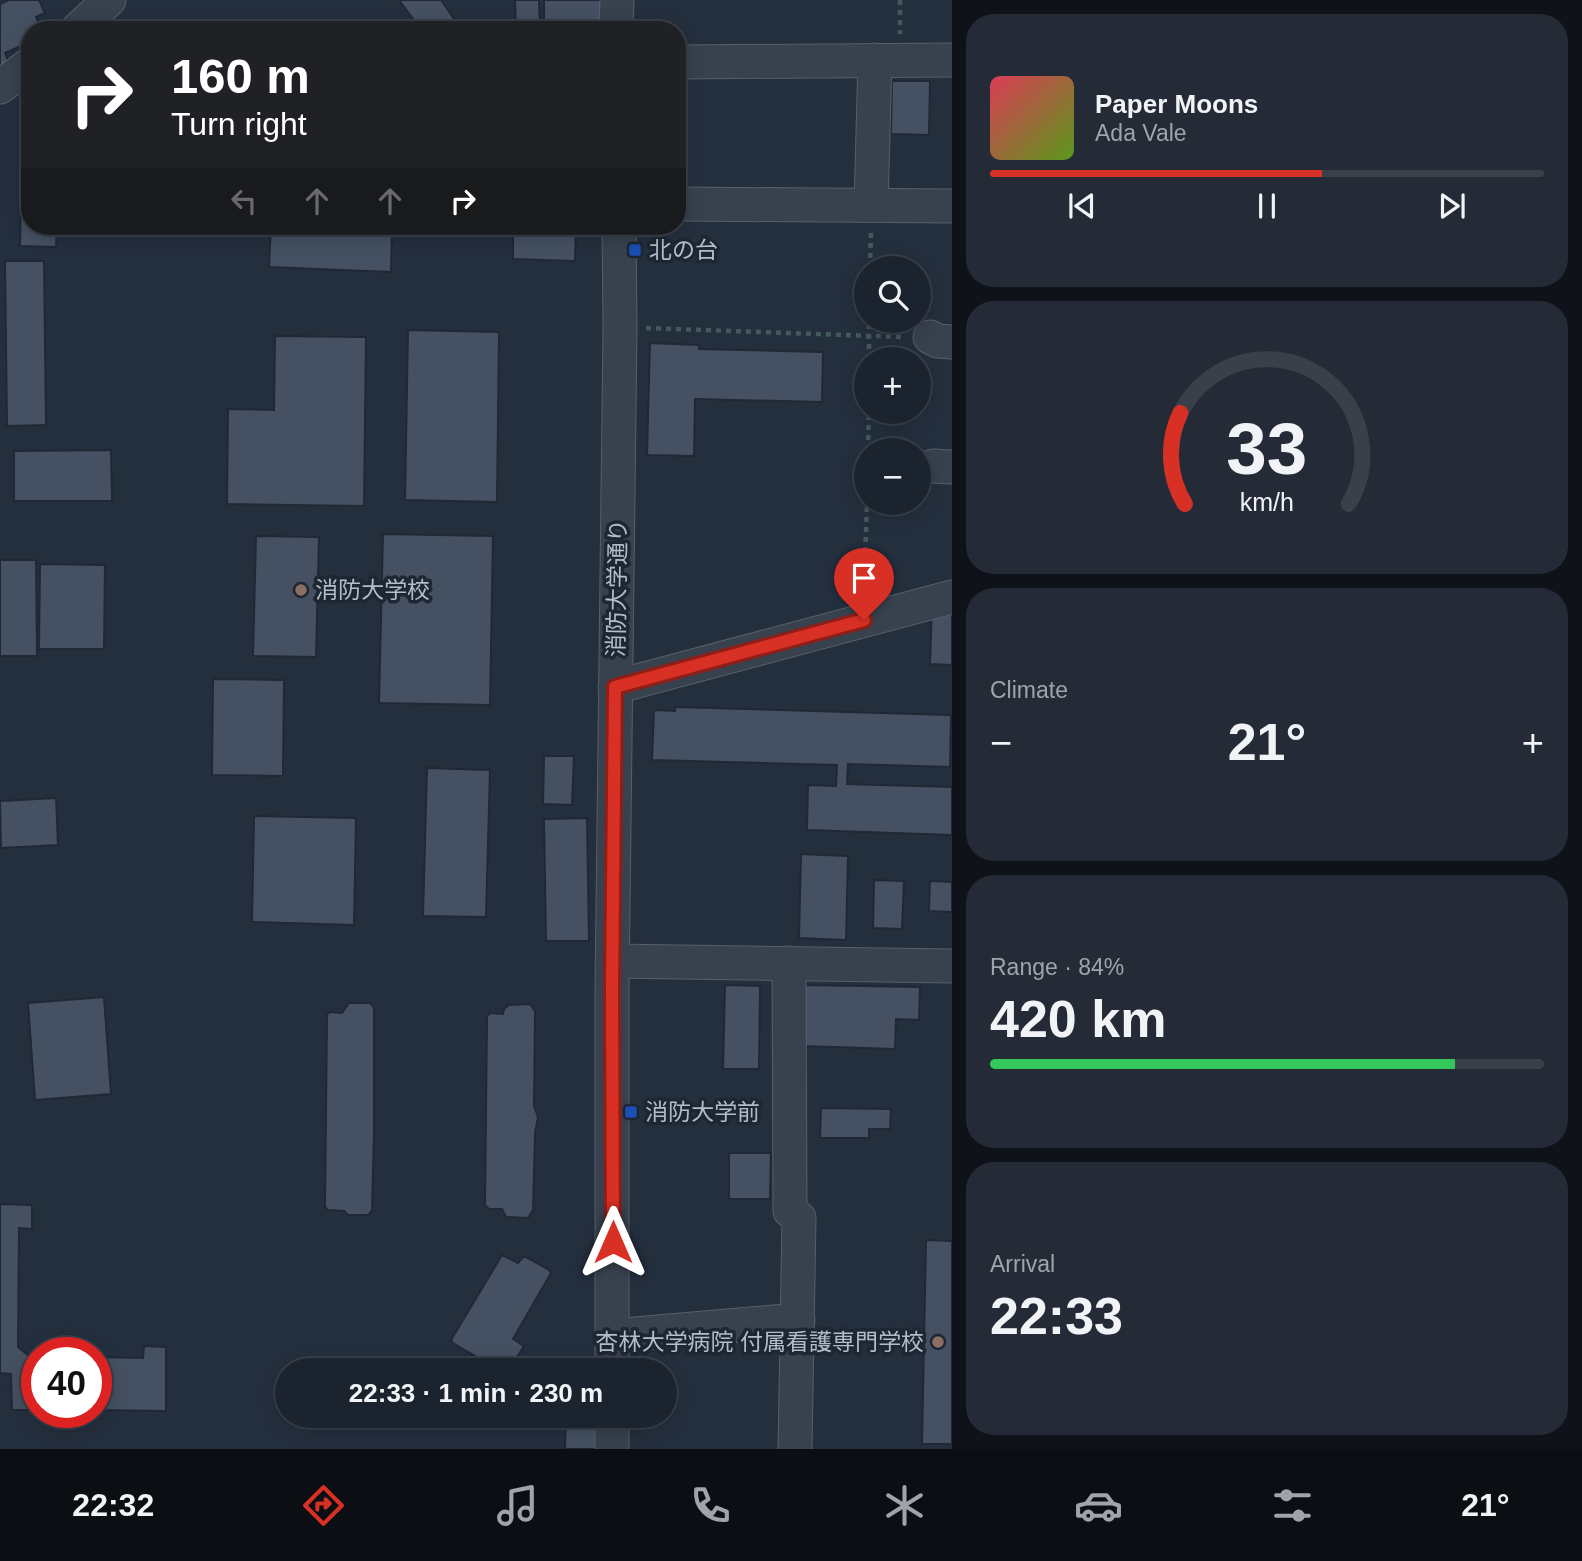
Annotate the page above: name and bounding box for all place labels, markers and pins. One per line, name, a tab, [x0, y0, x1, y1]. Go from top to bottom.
place label: 北の台	[649, 237, 718, 263]
marker: 北の台	[627, 242, 643, 258]
pin	[834, 548, 894, 620]
place label: 消防大学校	[315, 577, 430, 603]
marker: 消防大学校	[293, 582, 309, 598]
place label: 消防大学前	[645, 1099, 760, 1125]
marker: 消防大学前	[623, 1104, 639, 1120]
place label: 杏林大学病院 付属看護専門学校	[596, 1329, 924, 1355]
marker: 杏林大学病院 付属看護専門学校	[930, 1334, 946, 1350]

